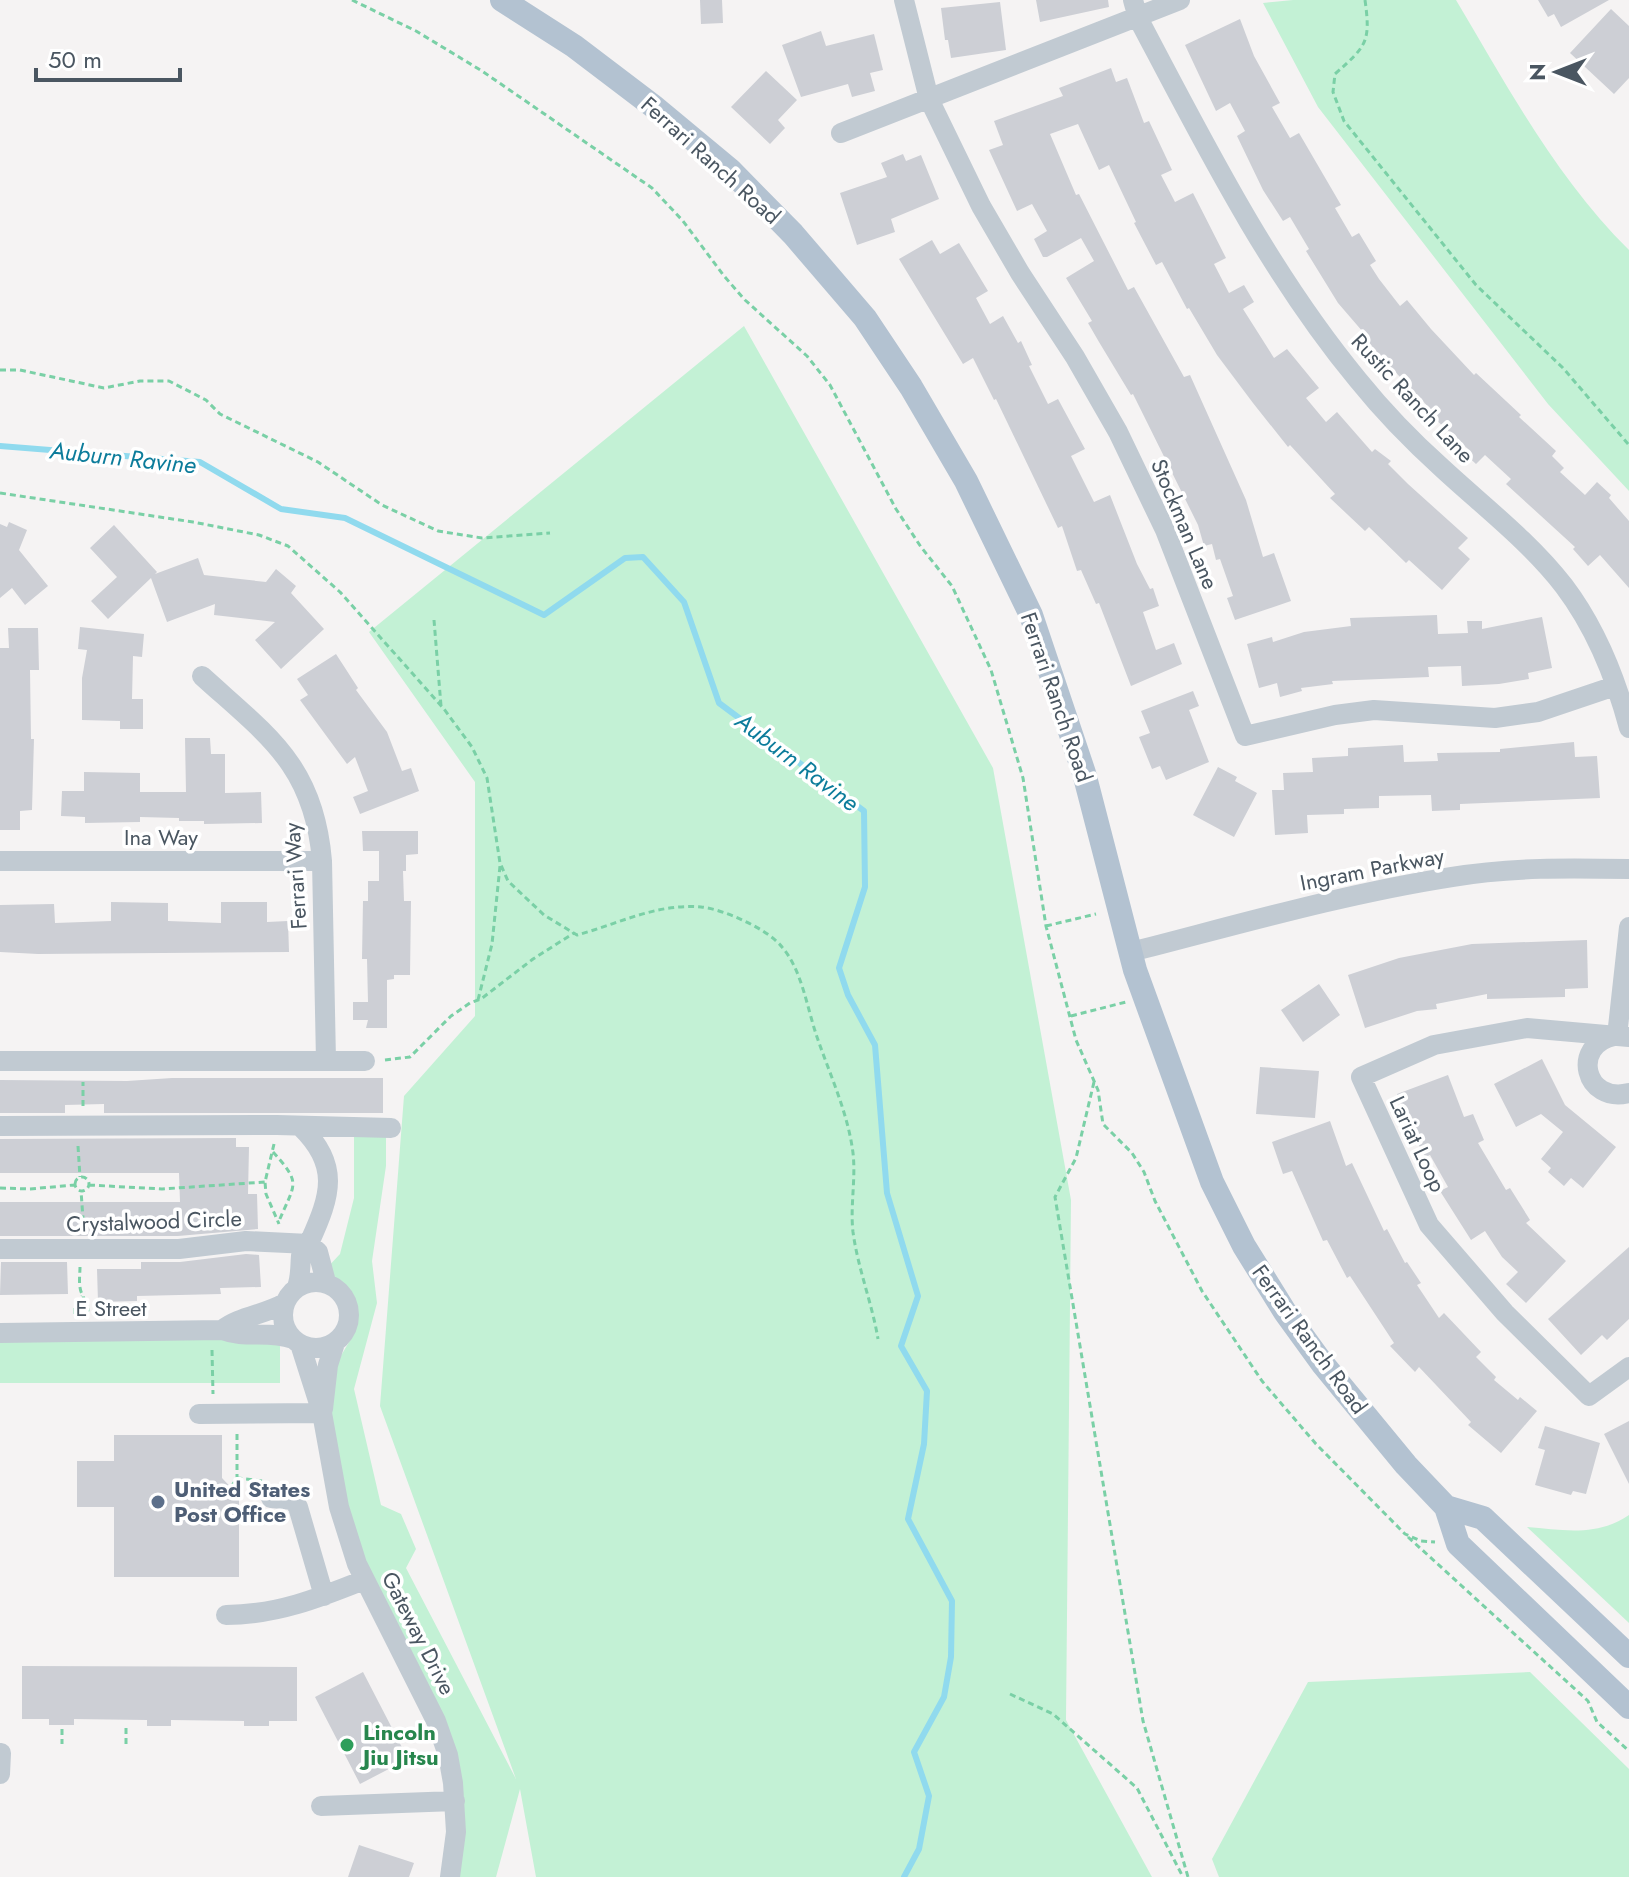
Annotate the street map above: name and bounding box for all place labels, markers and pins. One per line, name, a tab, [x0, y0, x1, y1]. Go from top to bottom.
place label: United States Post Office	[174, 1473, 310, 1530]
marker: United States Post Office	[149, 1493, 167, 1511]
place label: Lincoln Jiu Jitsu	[359, 1716, 439, 1773]
marker: Lincoln Jiu Jitsu	[338, 1736, 356, 1754]

